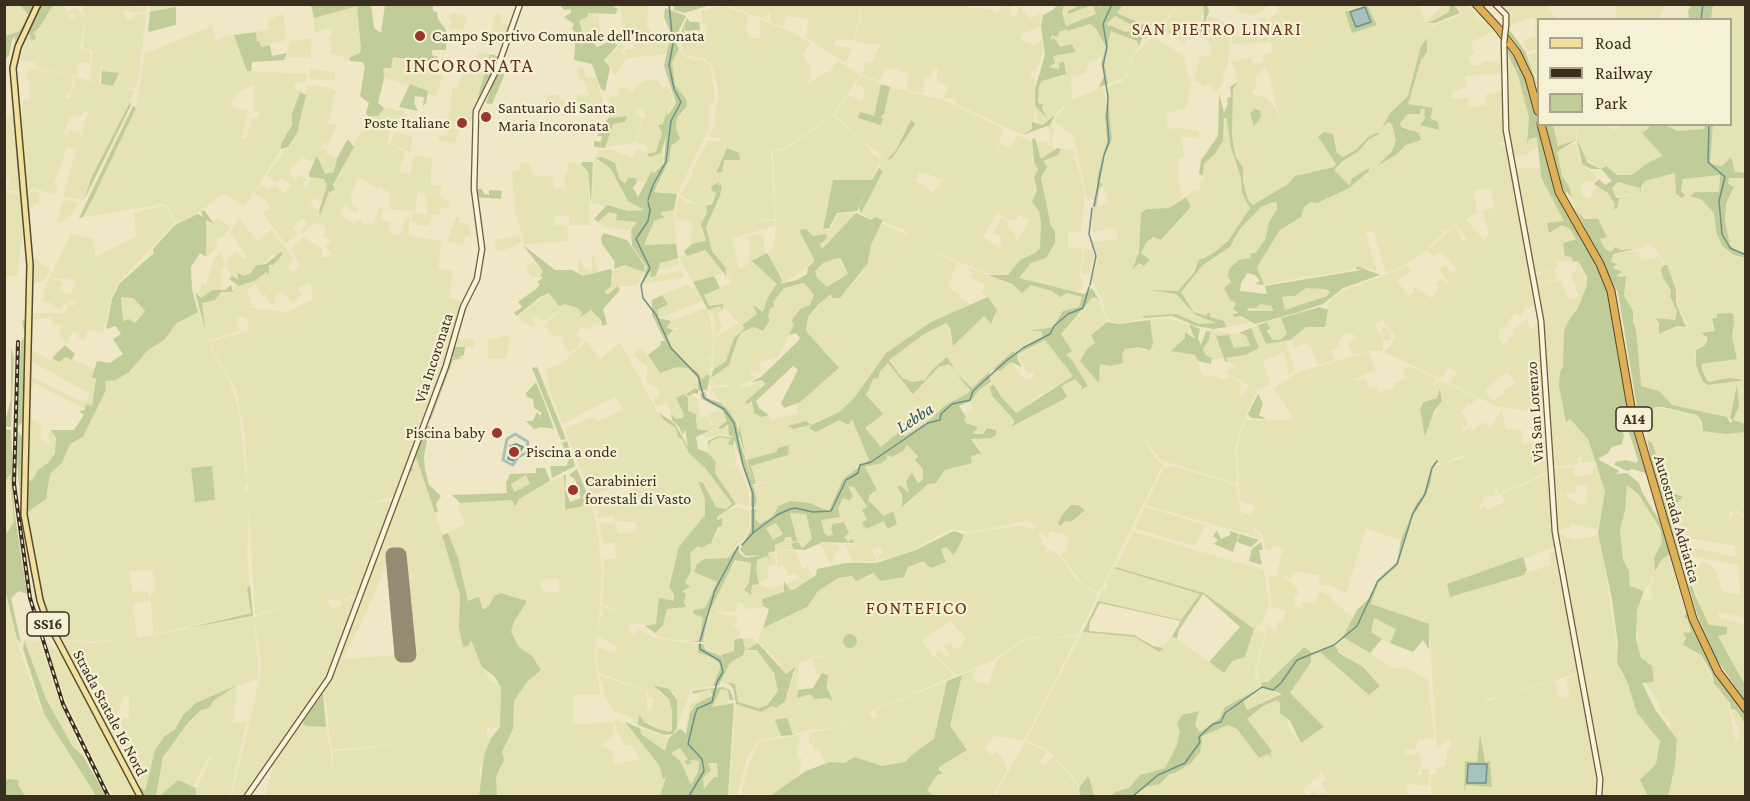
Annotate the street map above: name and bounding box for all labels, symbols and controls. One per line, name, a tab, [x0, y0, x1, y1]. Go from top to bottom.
district label: SAN PIETRO LINARI	[1132, 18, 1302, 40]
legend	[1537, 18, 1732, 126]
place label: Campo Sportivo Comunale dell'Incoronata	[432, 26, 704, 46]
marker: Campo Sportivo Comunale dell'Incoronata	[413, 29, 427, 43]
text: Road	[1595, 33, 1632, 53]
district label: INCORONATA	[406, 54, 534, 78]
text: Railway	[1595, 63, 1652, 83]
text: Park	[1595, 93, 1627, 113]
place label: Santuario di Santa Maria Incoronata	[498, 98, 615, 136]
marker: Santuario di Santa Maria Incoronata	[479, 110, 493, 124]
place label: Poste Italiane	[364, 113, 450, 133]
marker: Poste Italiane	[455, 116, 469, 130]
street label: Via Incoronata	[410, 311, 458, 405]
street label: Via San Lorenzo	[1522, 361, 1548, 463]
water label: Lebba	[892, 398, 938, 438]
road number: A14	[1616, 407, 1652, 431]
place label: Piscina baby	[405, 423, 485, 443]
marker: Piscina baby	[490, 426, 504, 440]
place label: Piscina a onde	[526, 442, 617, 462]
marker: Piscina a onde	[507, 445, 521, 459]
street label: Autostrada Adriatica	[1650, 453, 1704, 585]
place label: Carabinieri forestali di Vasto	[585, 471, 691, 509]
marker: Carabinieri forestali di Vasto	[566, 483, 580, 497]
district label: FONTEFICO	[866, 597, 968, 619]
road number: SS16	[27, 612, 69, 636]
street label: Strada Statale 16 Nord	[69, 647, 151, 779]

